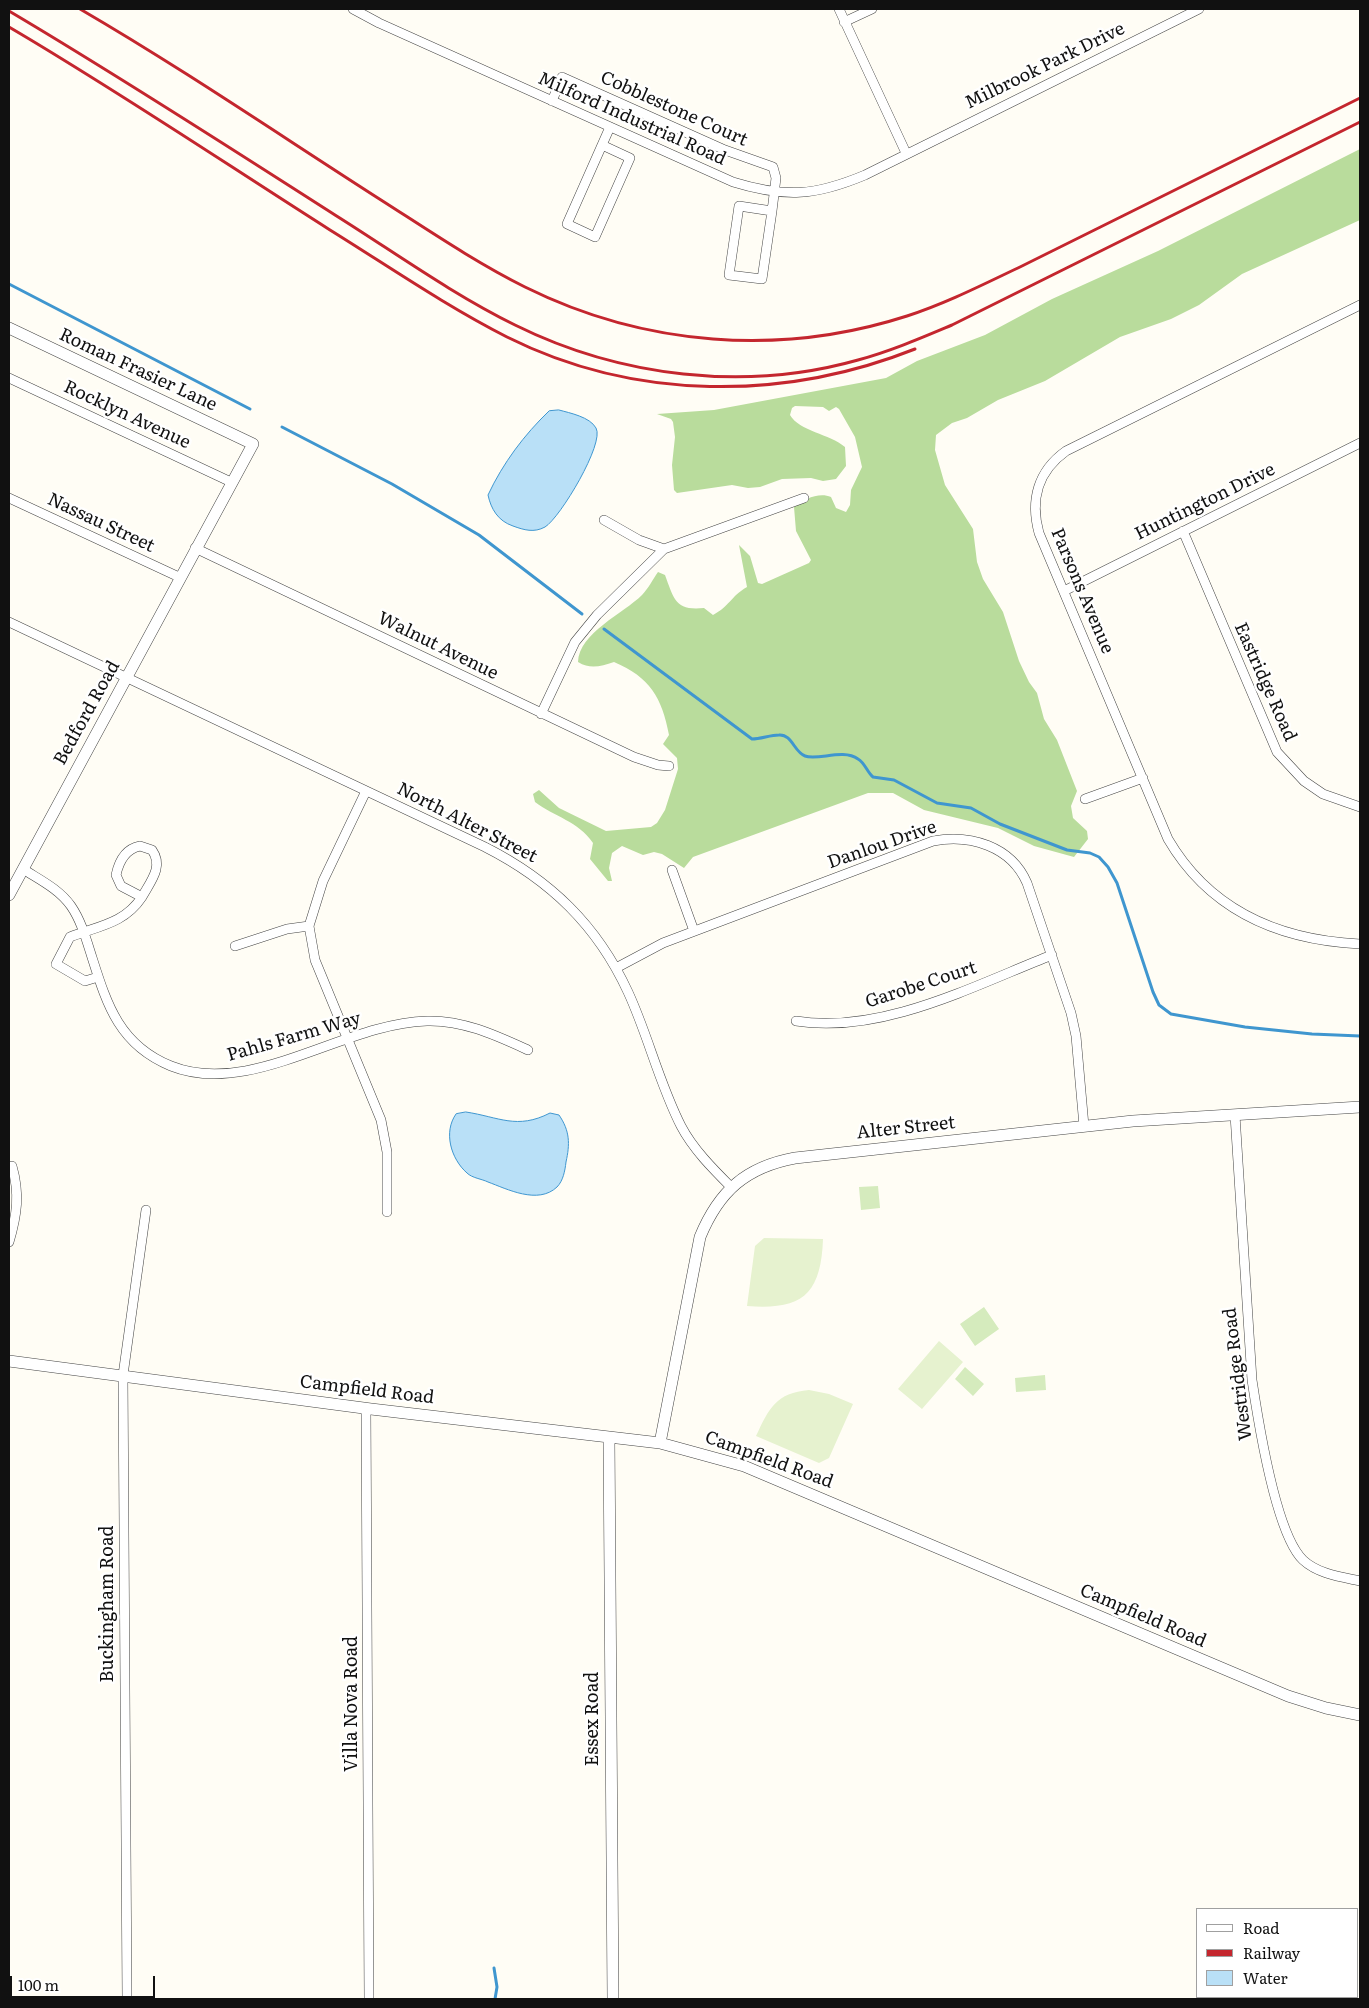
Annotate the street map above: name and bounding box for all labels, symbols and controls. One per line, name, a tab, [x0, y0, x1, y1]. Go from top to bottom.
street label: Milbrook Park Drive	[962, 18, 1128, 114]
street label: Cobblestone Court	[597, 67, 751, 151]
street label: Milford Industrial Road	[535, 68, 729, 170]
street label: Roman Frasier Lane	[56, 324, 220, 416]
street label: Rocklyn Avenue	[60, 376, 194, 454]
street label: Huntington Drive	[1131, 459, 1279, 545]
street label: Nassau Street	[44, 489, 158, 557]
street label: Parsons Avenue	[1046, 525, 1118, 657]
street label: Walnut Avenue	[374, 607, 502, 685]
street label: Eastridge Road	[1229, 619, 1301, 745]
street label: Bedford Road	[49, 657, 125, 769]
street label: North Alter Street	[393, 778, 541, 868]
street label: Danlou Drive	[825, 816, 939, 874]
street label: Garobe Court	[863, 957, 979, 1013]
street label: Pahls Farm Way	[225, 1008, 363, 1066]
street label: Alter Street	[856, 1112, 956, 1144]
street label: Westridge Road	[1219, 1306, 1257, 1442]
street label: Campfield Road	[299, 1371, 435, 1409]
street label: Campfield Road	[702, 1427, 836, 1493]
street label: Buckingham Road	[97, 1525, 119, 1683]
street label: Campfield Road	[1077, 1580, 1209, 1652]
street label: Villa Nova Road	[341, 1636, 363, 1772]
street label: Essex Road	[582, 1672, 604, 1766]
legend	[1196, 1908, 1359, 1998]
text: Road	[1243, 1916, 1279, 1939]
text: Railway	[1243, 1941, 1300, 1964]
scale bar	[12, 1966, 158, 1998]
text: Water	[1243, 1966, 1288, 1989]
text: 100 m	[18, 1973, 59, 1996]

